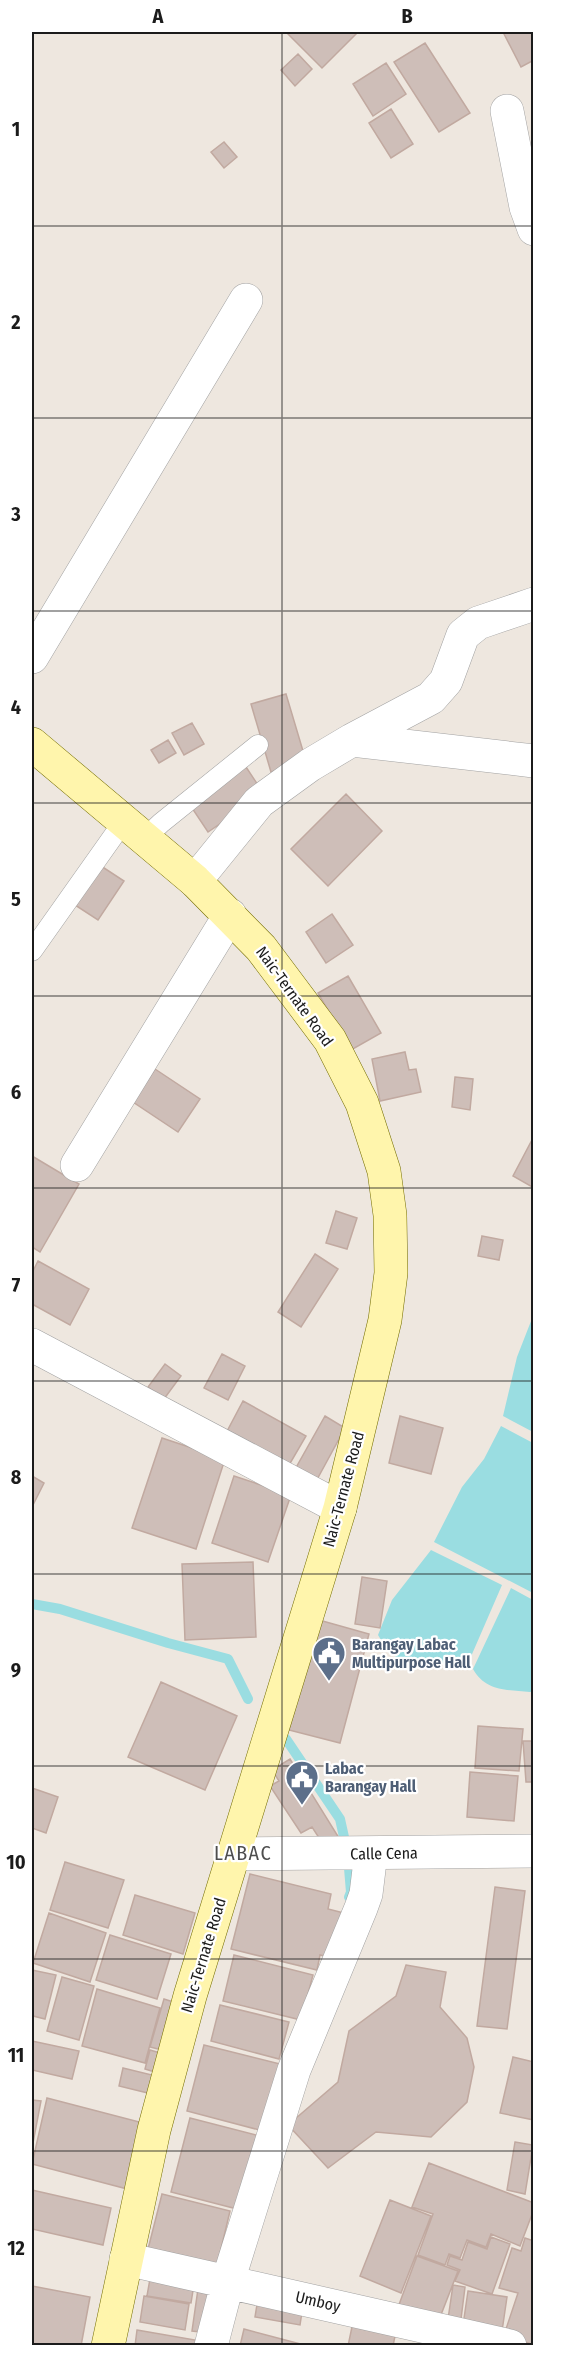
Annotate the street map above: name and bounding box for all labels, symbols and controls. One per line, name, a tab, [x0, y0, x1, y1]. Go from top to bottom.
text: A	[152, 4, 165, 28]
text: B	[401, 4, 413, 28]
text: 1	[12, 117, 20, 141]
text: 2	[10, 310, 21, 334]
text: 3	[10, 502, 21, 526]
text: 4	[11, 695, 21, 719]
text: 5	[11, 887, 21, 911]
street label: Naic-Ternate Road	[252, 943, 337, 1050]
text: 6	[11, 1080, 21, 1104]
text: 7	[12, 1273, 21, 1297]
street label: Naic-Ternate Road	[319, 1429, 368, 1549]
text: 8	[11, 1465, 22, 1489]
public building icon: Barangay Labac Multipurpose Hall	[311, 1635, 347, 1682]
place label: Barangay Labac Multipurpose Hall	[352, 1635, 471, 1672]
text: 9	[11, 1658, 21, 1682]
public building icon: Labac Barangay Hall	[284, 1759, 320, 1806]
place label: Labac Barangay Hall	[325, 1759, 417, 1796]
district label: LABAC	[214, 1841, 272, 1865]
street label: Calle Cena	[350, 1843, 418, 1864]
text: 10	[6, 1850, 26, 1874]
street label: Naic-Ternate Road	[177, 1895, 230, 2015]
text: 11	[8, 2043, 24, 2067]
text: 12	[7, 2236, 25, 2260]
street label: Umboy	[293, 2287, 343, 2316]

